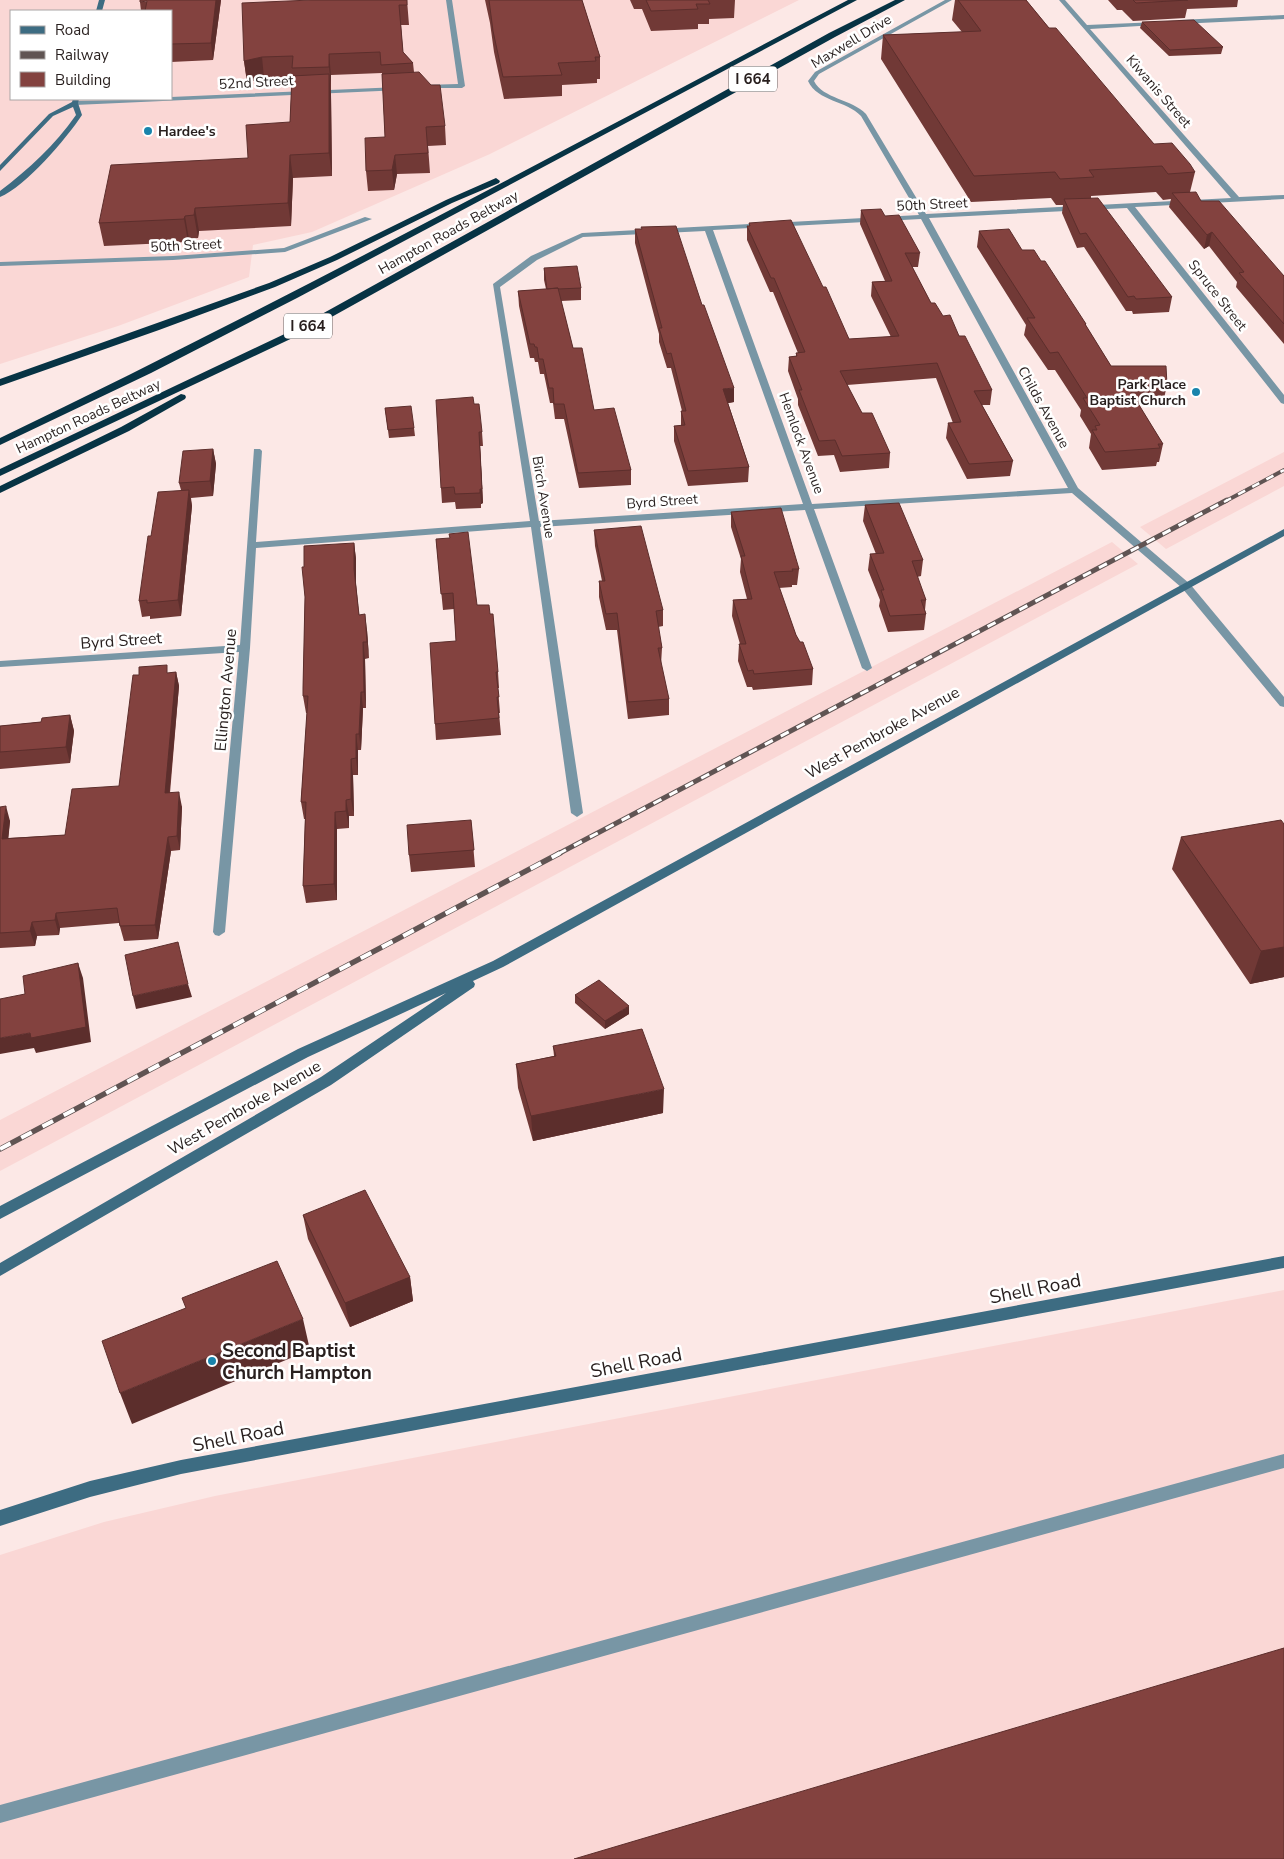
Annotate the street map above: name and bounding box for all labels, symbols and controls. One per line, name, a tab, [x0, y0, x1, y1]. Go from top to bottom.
legend	[10, 10, 172, 100]
street label: Maxwell Drive	[807, 10, 895, 73]
text: Road	[55, 20, 90, 40]
text: Railway	[55, 45, 109, 65]
street label: Kiwanis Street	[1122, 51, 1196, 132]
road number: I 664	[729, 66, 777, 92]
text: Building	[55, 70, 111, 90]
street label: 52nd Street	[218, 71, 294, 94]
place label: Hardee's	[158, 122, 216, 141]
marker: Hardee's	[142, 125, 154, 137]
street label: Hampton Roads Beltway	[375, 186, 522, 279]
street label: 50th Street	[896, 193, 968, 216]
street label: 50th Street	[150, 234, 222, 257]
street label: Spruce Street	[1184, 256, 1251, 335]
road number: I 664	[284, 314, 332, 338]
street label: Childs Avenue	[1013, 363, 1074, 452]
street label: Hampton Roads Beltway	[13, 374, 164, 458]
place label: Park Place Baptist Church	[1090, 375, 1186, 410]
marker: Park Place Baptist Church	[1190, 386, 1202, 398]
street label: Hemlock Avenue	[774, 390, 829, 497]
street label: Birch Avenue	[528, 454, 559, 540]
street label: Byrd Street	[626, 490, 698, 513]
street label: Byrd Street	[80, 627, 163, 655]
street label: Ellington Avenue	[210, 628, 242, 752]
street label: West Pembroke Avenue	[801, 681, 964, 784]
street label: West Pembroke Avenue	[164, 1055, 325, 1161]
street label: Shell Road	[987, 1267, 1083, 1311]
place label: Second Baptist Church Hampton	[222, 1338, 372, 1386]
street label: Shell Road	[588, 1341, 684, 1385]
marker: Second Baptist Church Hampton	[206, 1355, 218, 1367]
street label: Shell Road	[190, 1415, 286, 1459]

